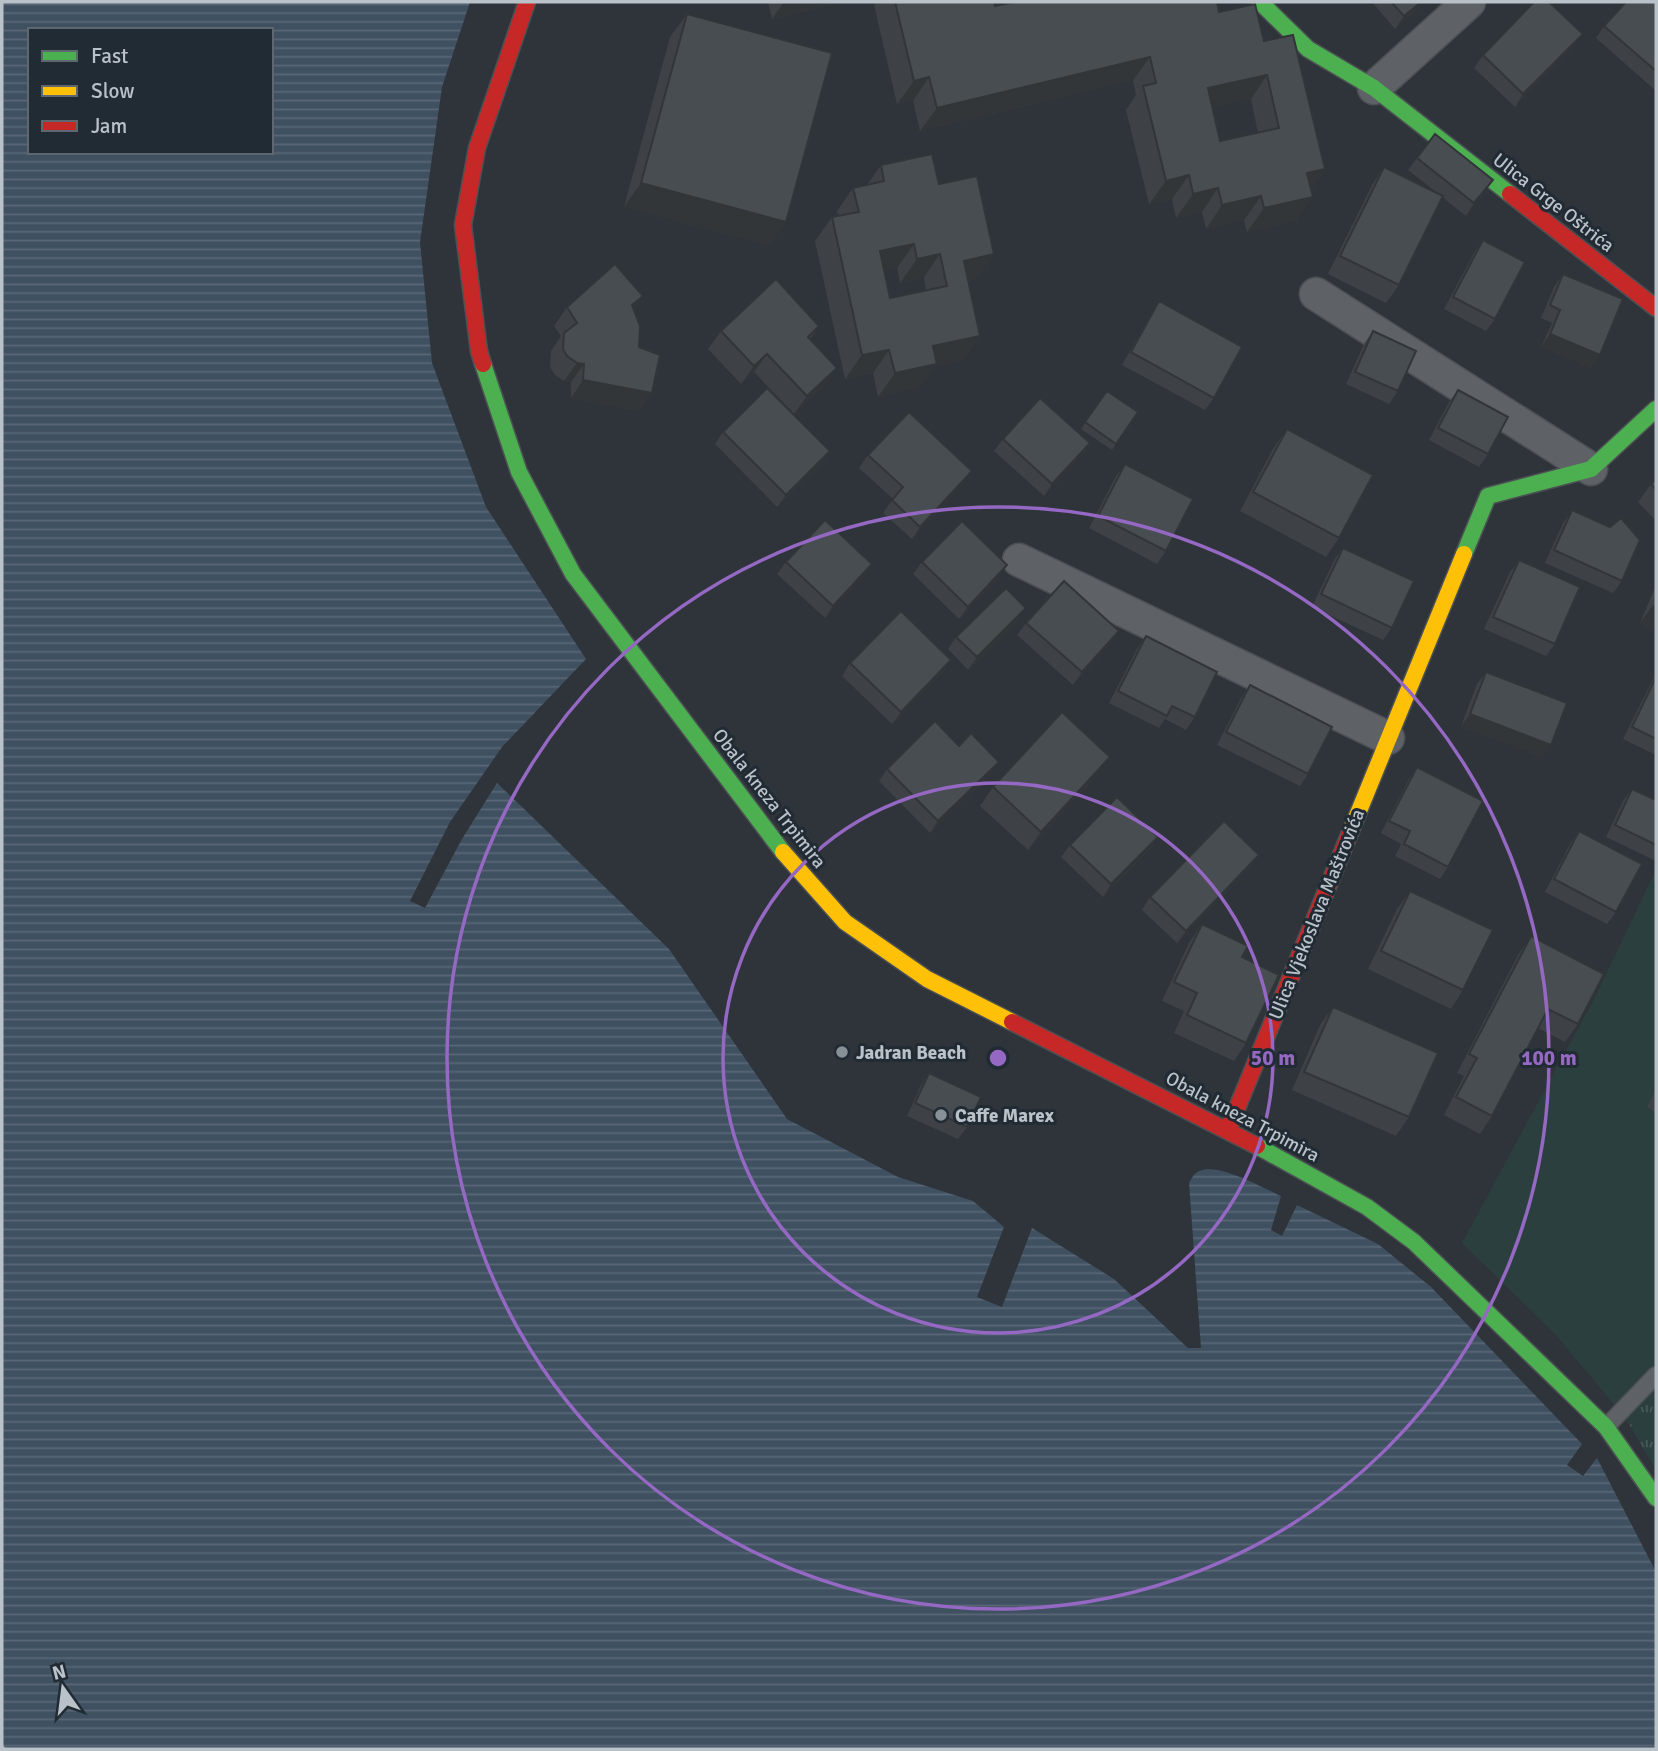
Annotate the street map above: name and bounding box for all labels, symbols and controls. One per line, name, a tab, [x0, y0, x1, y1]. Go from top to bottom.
legend	[28, 28, 273, 154]
text: Fast	[91, 43, 128, 69]
text: Slow	[91, 78, 135, 104]
text: Jam	[91, 113, 127, 139]
street label: Ulica Grge Oštrića	[1488, 148, 1619, 258]
street label: Obala kneza Trpimira	[707, 724, 831, 873]
street label: Ulica Vjekoslava Maštrovića	[1264, 806, 1370, 1023]
place label: Jadran Beach	[856, 1041, 966, 1065]
marker: Jadran Beach	[834, 1044, 850, 1060]
text: 50 m	[1251, 1045, 1295, 1071]
text: 100 m	[1521, 1045, 1577, 1071]
centre of rings	[986, 1046, 1010, 1070]
street label: Obala kneza Trpimira	[1162, 1066, 1324, 1168]
place label: Caffe Marex	[955, 1104, 1055, 1128]
marker: Caffe Marex	[933, 1107, 949, 1123]
north arrow	[28, 1653, 98, 1723]
text: N	[50, 1659, 68, 1686]

